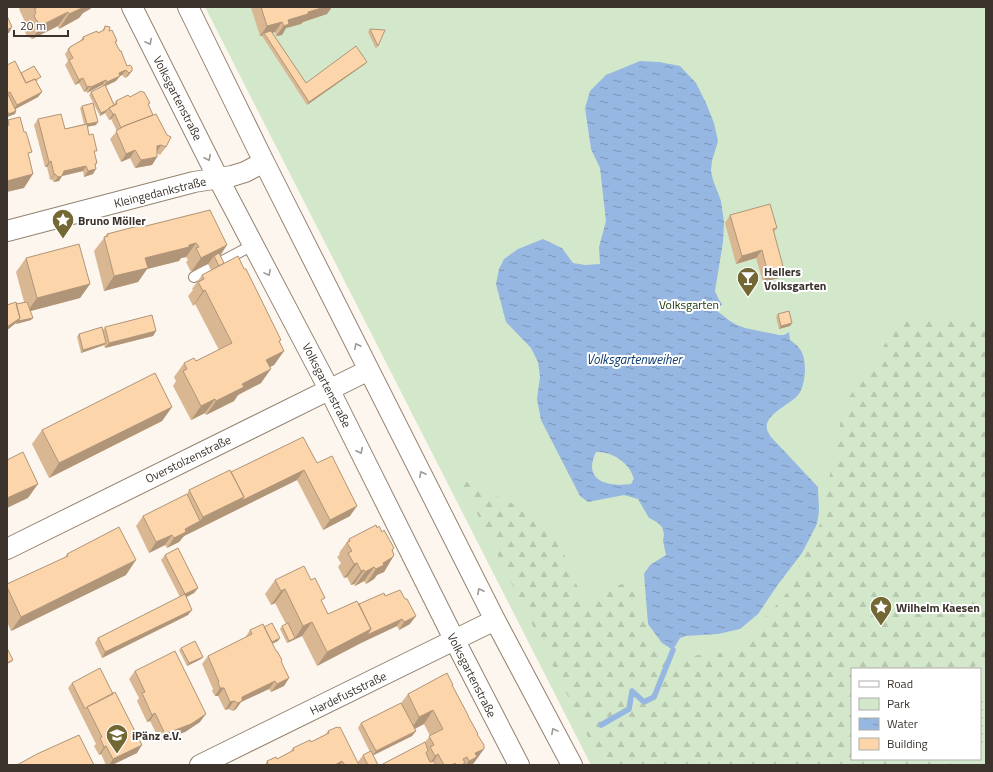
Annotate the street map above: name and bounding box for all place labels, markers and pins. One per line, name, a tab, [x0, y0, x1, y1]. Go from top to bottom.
place icon: Bruno Möller	[50, 207, 76, 240]
place label: Bruno Möller	[78, 211, 146, 230]
place label: Hellers Volksgarten	[764, 262, 827, 295]
bar icon: Hellers Volksgarten	[735, 265, 761, 298]
place icon: Wilhelm Kaesen	[868, 594, 894, 627]
place label: Wilhelm Kaesen	[896, 598, 980, 617]
school or university icon: iPänz e.V.	[104, 722, 130, 755]
place label: iPänz e.V.	[132, 726, 182, 745]

